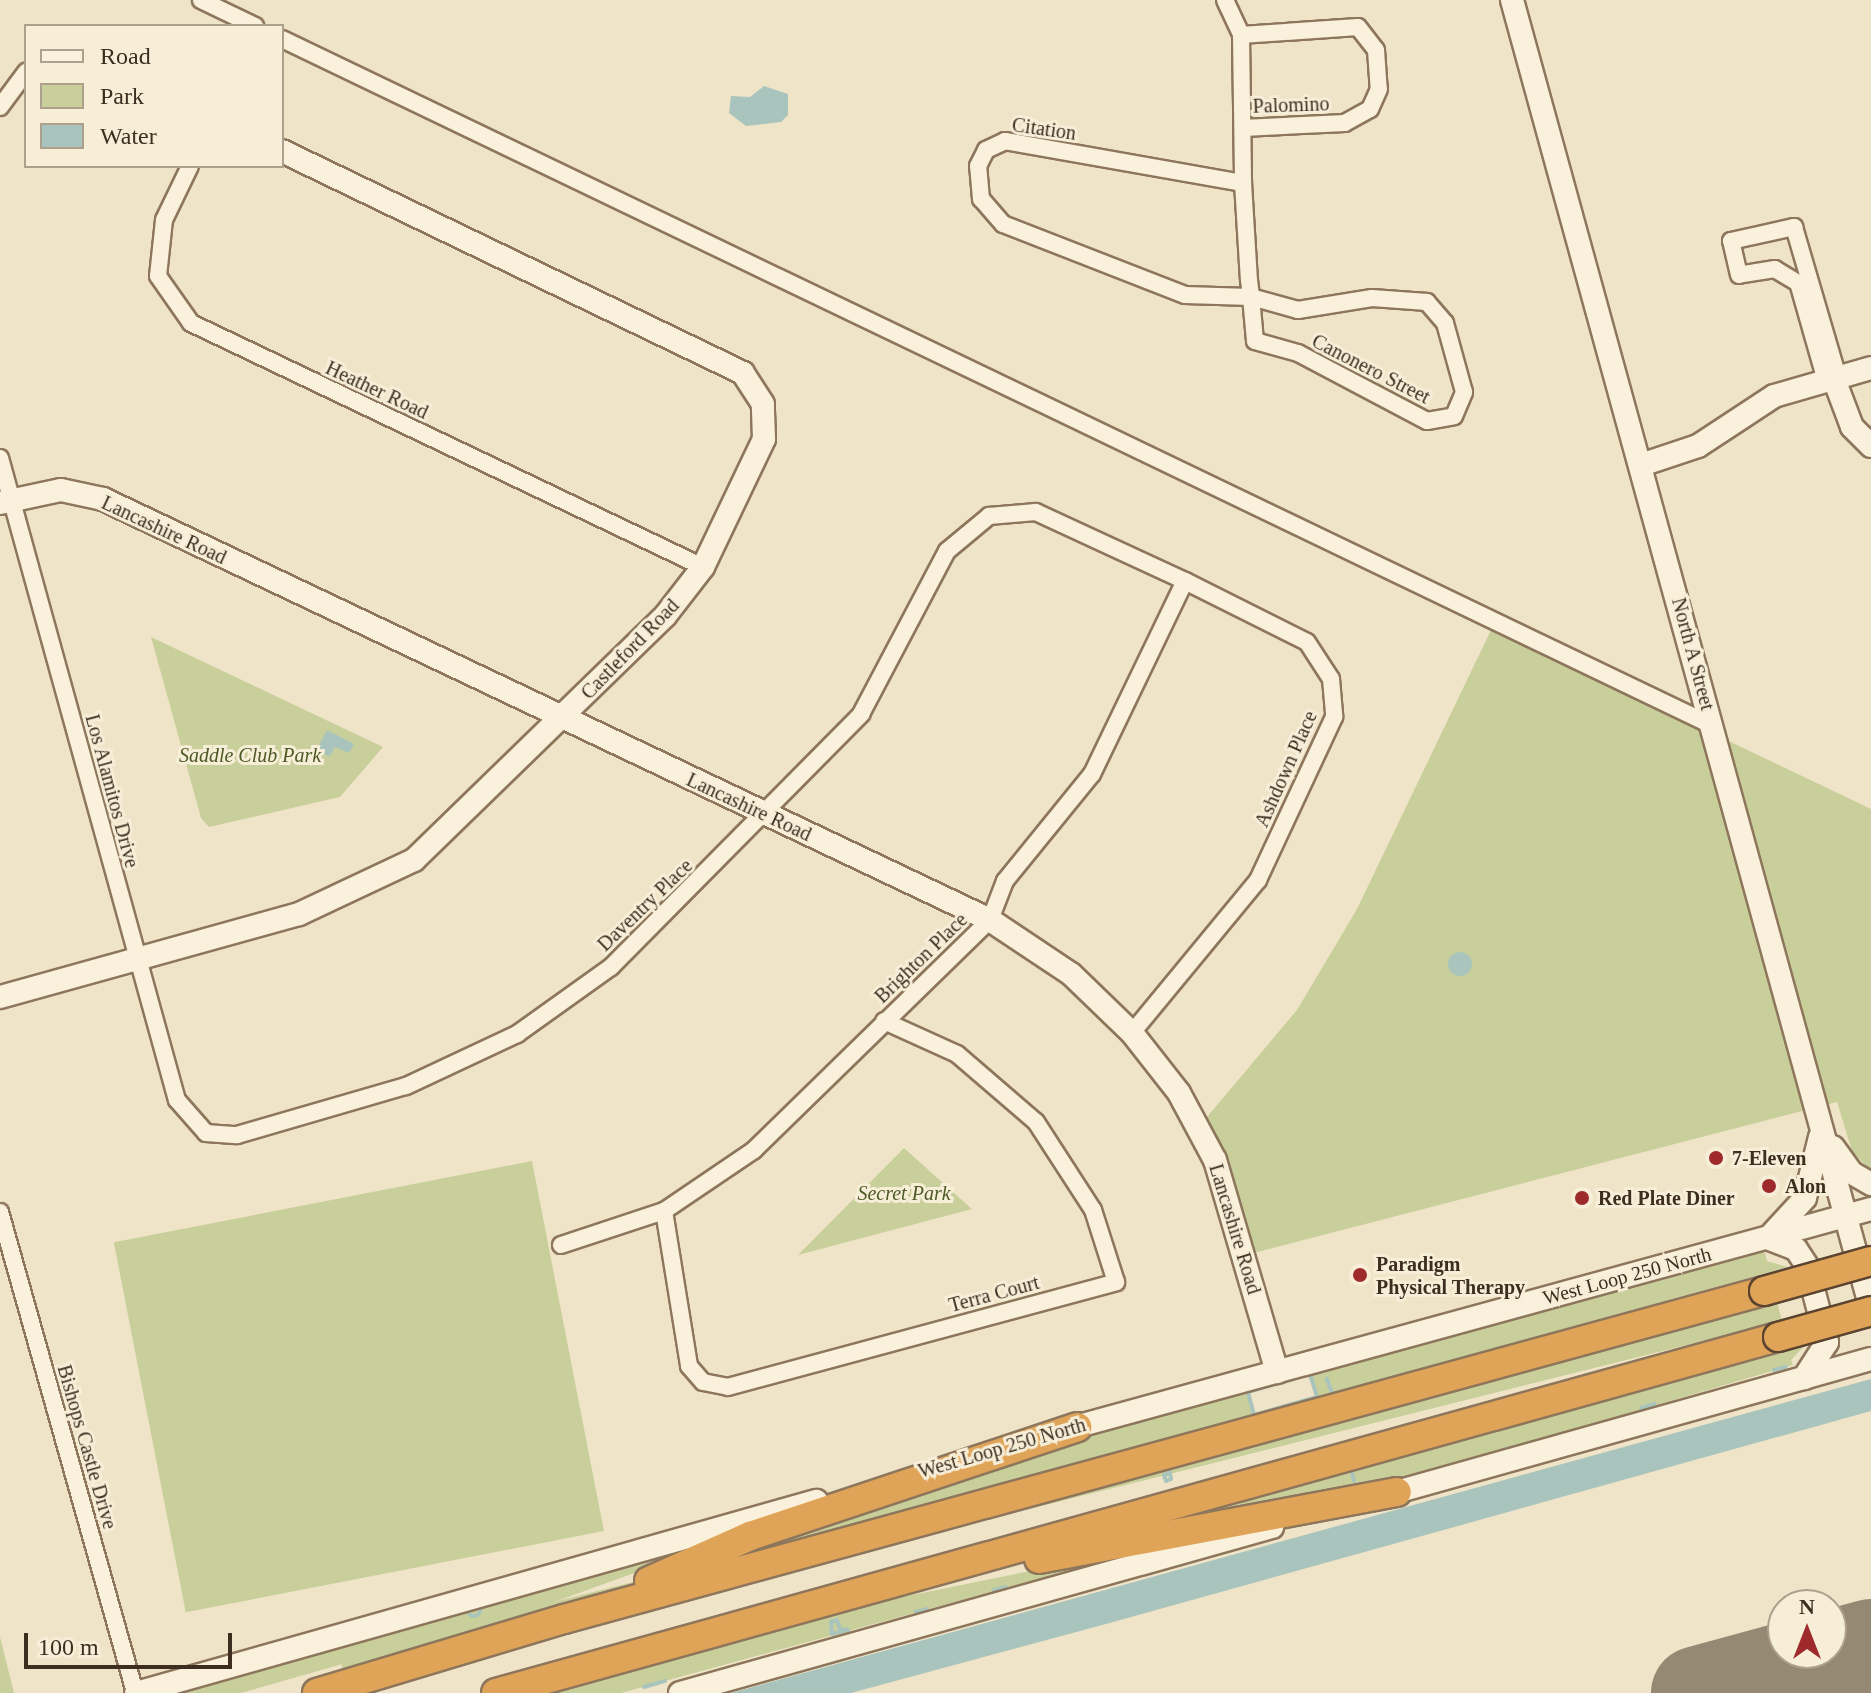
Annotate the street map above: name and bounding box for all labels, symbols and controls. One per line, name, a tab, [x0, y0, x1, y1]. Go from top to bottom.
legend	[24, 24, 284, 168]
text: Road	[100, 43, 151, 69]
text: Park	[100, 83, 144, 109]
street label: Palomino	[1252, 92, 1330, 118]
street label: Citation	[1010, 113, 1078, 145]
text: Water	[100, 123, 157, 149]
street label: Canonero Street	[1308, 329, 1434, 409]
street label: Heather Road	[322, 356, 432, 424]
street label: Lancashire Road	[98, 491, 230, 569]
street label: Castleford Road	[576, 594, 684, 704]
street label: North A Street	[1666, 594, 1720, 714]
street label: Ashdown Place	[1250, 707, 1322, 831]
street label: Los Alamitos Drive	[80, 711, 144, 871]
park label: Saddle Club Park	[179, 743, 321, 767]
street label: Lancashire Road	[683, 768, 815, 846]
street label: Daventry Place	[593, 854, 697, 956]
street label: Brighton Place	[870, 908, 972, 1008]
place label: 7-Eleven	[1732, 1146, 1806, 1170]
marker: 7-Eleven	[1707, 1149, 1725, 1167]
street label: Lancashire Road	[1204, 1161, 1266, 1297]
place label: Alon	[1785, 1174, 1826, 1198]
marker: Alon	[1760, 1177, 1778, 1195]
park label: Secret Park	[857, 1181, 951, 1205]
place label: Red Plate Diner	[1598, 1186, 1735, 1210]
marker: Red Plate Diner	[1573, 1189, 1591, 1207]
street label: West Loop 250 North	[1540, 1242, 1714, 1310]
place label: Paradigm Physical Therapy	[1376, 1252, 1525, 1299]
marker: Paradigm Physical Therapy	[1351, 1266, 1369, 1284]
street label: Terra Court	[946, 1270, 1042, 1318]
street label: Bishops Castle Drive	[52, 1362, 122, 1532]
street label: West Loop 250 North	[915, 1413, 1089, 1483]
north arrow	[1767, 1589, 1847, 1669]
text: N	[1799, 1594, 1815, 1619]
scale bar	[28, 1617, 236, 1667]
text: 100 m	[38, 1634, 99, 1660]

